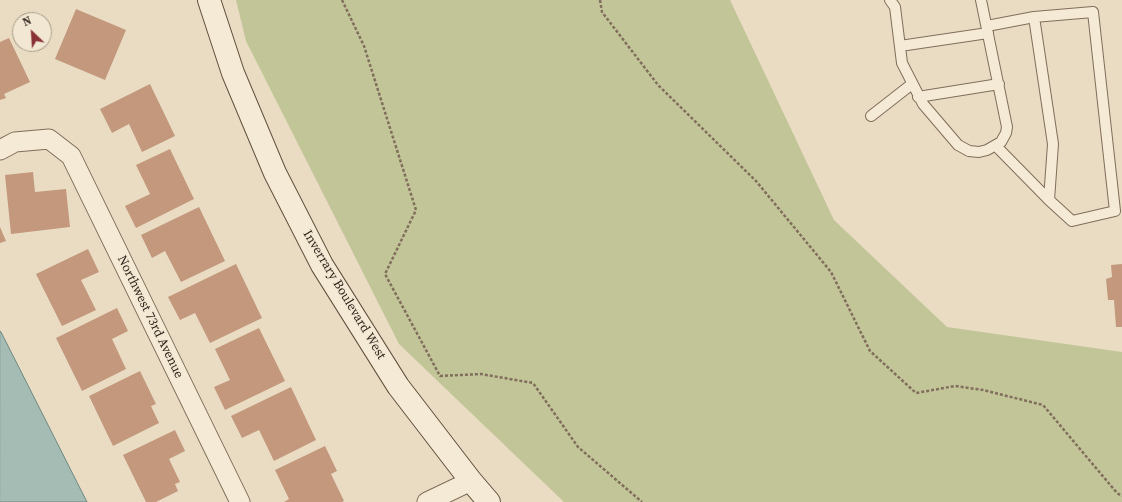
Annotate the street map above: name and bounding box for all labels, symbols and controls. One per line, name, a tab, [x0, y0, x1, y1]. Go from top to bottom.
north arrow	[12, 12, 52, 52]
text: N	[20, 13, 34, 30]
street label: Inverrary Boulevard West	[299, 228, 389, 362]
street label: Northwest 73rd Avenue	[113, 253, 187, 381]

